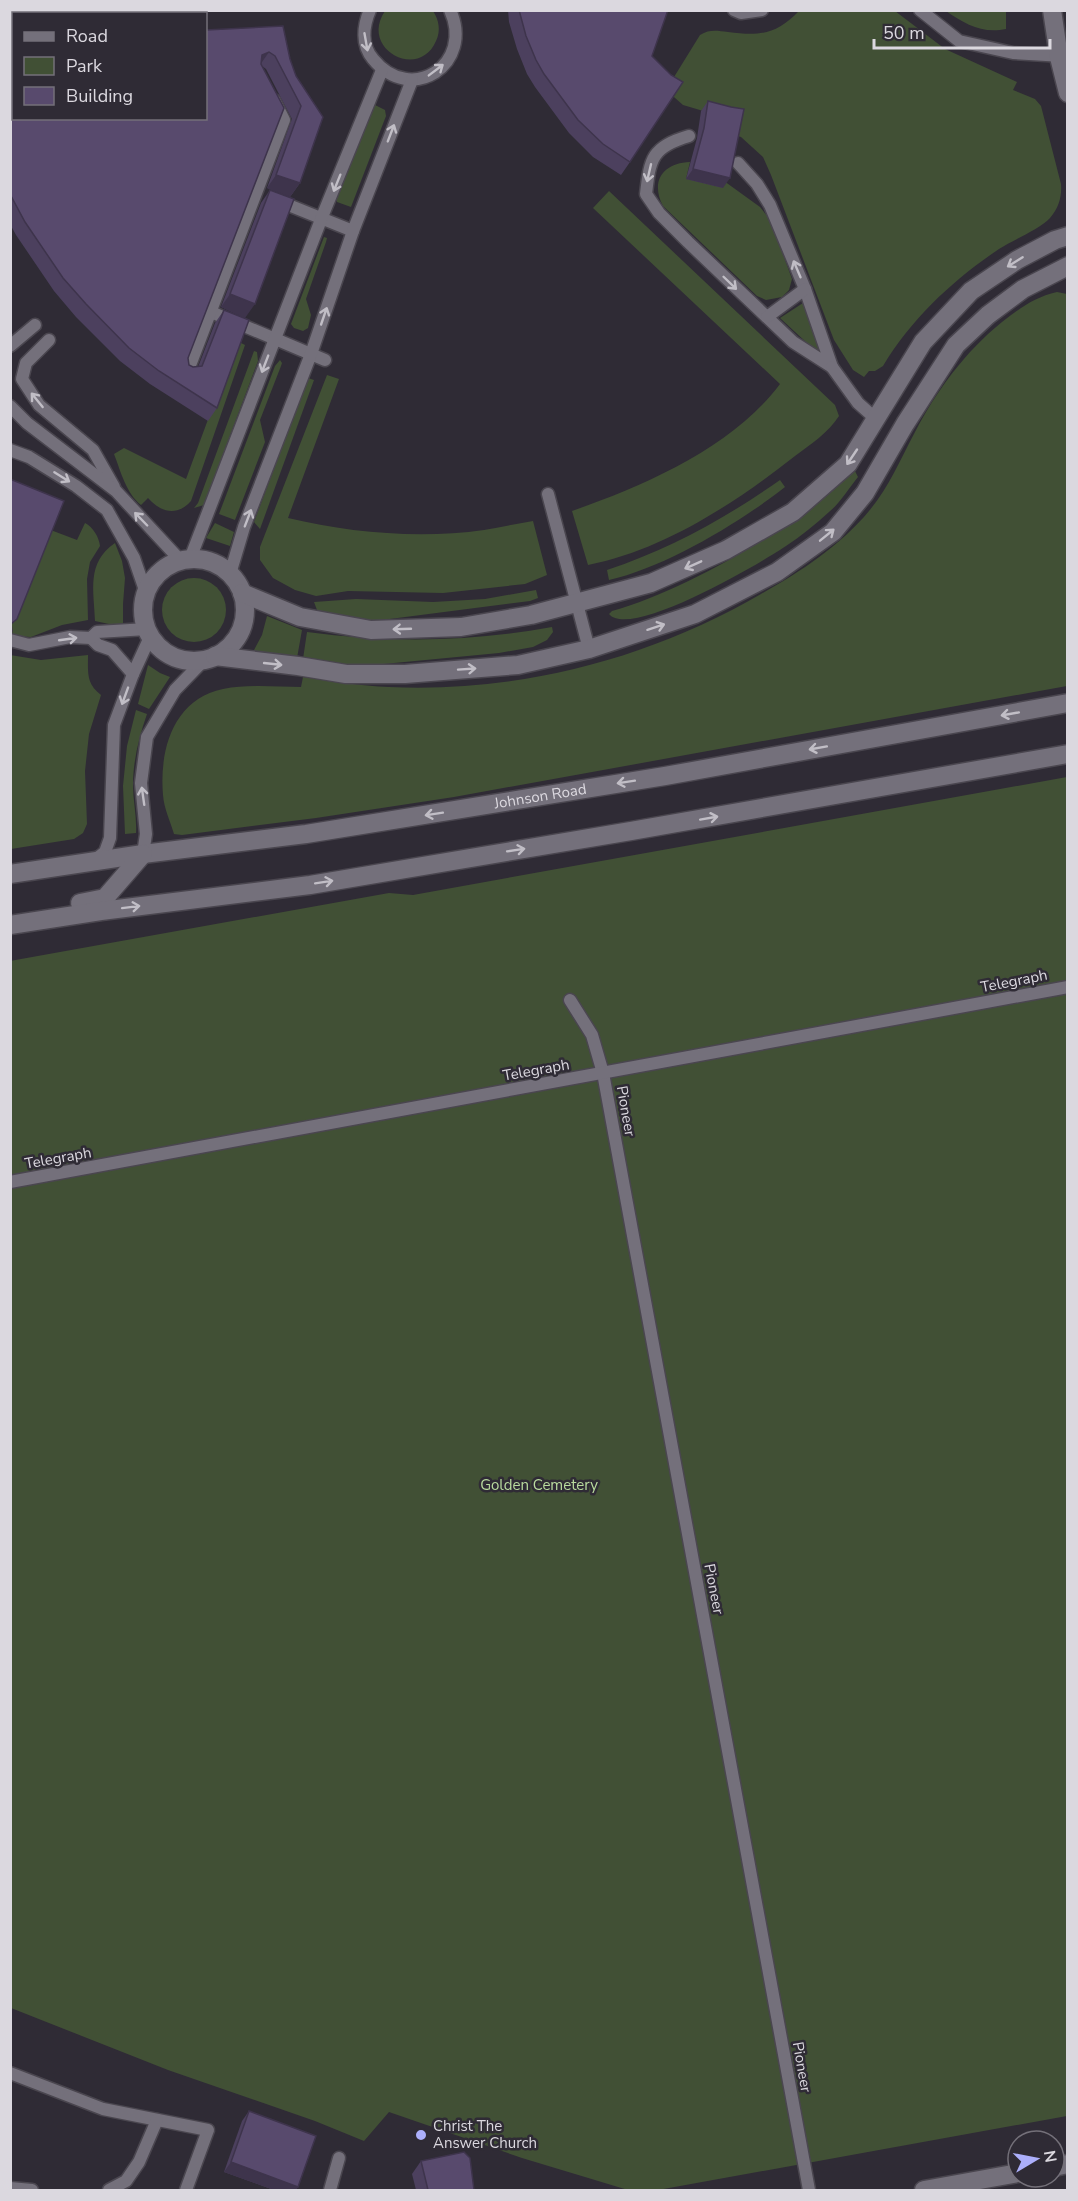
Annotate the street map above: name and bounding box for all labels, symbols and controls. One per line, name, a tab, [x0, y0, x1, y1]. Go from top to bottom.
legend	[12, 12, 207, 120]
scale bar	[874, 12, 1050, 50]
text: 50 m	[883, 21, 925, 45]
text: Road	[66, 24, 108, 48]
one-way arrow	[361, 32, 372, 52]
text: Park	[66, 54, 103, 78]
one-way arrow	[428, 64, 444, 77]
text: Building	[66, 84, 133, 108]
one-way arrow	[386, 124, 397, 143]
one-way arrow	[643, 163, 655, 182]
one-way arrow	[331, 173, 342, 192]
one-way arrow	[1007, 255, 1024, 268]
one-way arrow	[791, 260, 802, 278]
one-way arrow	[723, 275, 738, 290]
one-way arrow	[319, 307, 330, 326]
one-way arrow	[259, 354, 270, 373]
one-way arrow	[31, 392, 44, 408]
one-way arrow	[846, 448, 858, 464]
one-way arrow	[53, 472, 70, 484]
one-way arrow	[243, 509, 254, 528]
one-way arrow	[133, 511, 148, 526]
one-way arrow	[819, 529, 835, 542]
one-way arrow	[684, 560, 702, 571]
one-way arrow	[646, 620, 665, 631]
one-way arrow	[392, 623, 412, 634]
one-way arrow	[57, 633, 77, 644]
one-way arrow	[262, 659, 282, 670]
one-way arrow	[456, 663, 476, 674]
one-way arrow	[119, 686, 130, 705]
one-way arrow	[1001, 708, 1020, 719]
one-way arrow	[809, 743, 828, 754]
one-way arrow	[617, 777, 636, 788]
street label: Johnson Road	[492, 779, 588, 814]
one-way arrow	[137, 787, 148, 807]
one-way arrow	[424, 808, 444, 819]
one-way arrow	[698, 812, 718, 823]
one-way arrow	[506, 845, 526, 856]
one-way arrow	[314, 877, 333, 888]
one-way arrow	[120, 902, 140, 913]
street label: Telegraph	[979, 965, 1049, 997]
street label: Telegraph	[501, 1054, 571, 1086]
street label: Pioneer	[612, 1084, 640, 1139]
street label: Telegraph	[23, 1142, 93, 1174]
park label: Golden Cemetery	[480, 1475, 598, 1495]
street label: Pioneer	[699, 1562, 729, 1617]
street label: Pioneer	[788, 2040, 816, 2095]
place label: Christ The Answer Church	[433, 2116, 537, 2153]
marker: Christ The Answer Church	[414, 2128, 428, 2142]
north arrow	[1006, 2129, 1066, 2189]
text: N	[1038, 2149, 1062, 2164]

